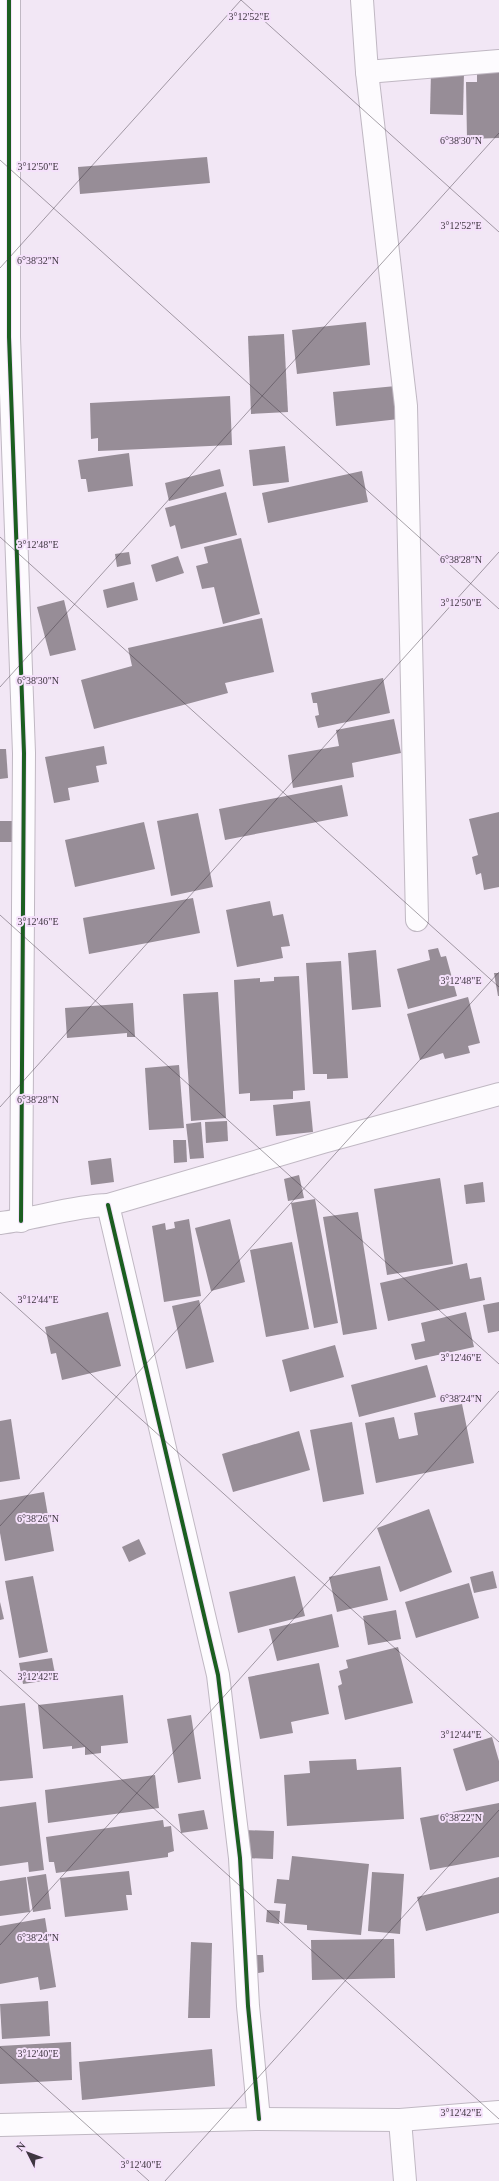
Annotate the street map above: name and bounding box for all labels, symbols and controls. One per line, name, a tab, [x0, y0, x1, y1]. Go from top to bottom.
text: 3°12'52"E	[229, 11, 270, 22]
text: 6°38'30"N	[440, 135, 482, 146]
text: 3°12'50"E	[18, 161, 59, 172]
text: 3°12'52"E	[441, 220, 482, 231]
text: 6°38'32"N	[17, 255, 59, 266]
text: 3°12'48"E	[18, 539, 59, 550]
text: 6°38'28"N	[440, 554, 482, 565]
text: 3°12'50"E	[441, 597, 482, 608]
text: 6°38'30"N	[17, 675, 59, 686]
text: 3°12'46"E	[18, 916, 59, 927]
text: 3°12'48"E	[441, 975, 482, 986]
text: 6°38'28"N	[17, 1094, 59, 1105]
text: 3°12'44"E	[18, 1294, 59, 1305]
text: 3°12'46"E	[441, 1352, 482, 1363]
text: 6°38'24"N	[440, 1393, 482, 1404]
text: 6°38'26"N	[17, 1513, 59, 1524]
text: 3°12'42"E	[18, 1671, 59, 1682]
text: 3°12'44"E	[441, 1729, 482, 1740]
text: 6°38'22"N	[440, 1812, 482, 1823]
text: 6°38'24"N	[17, 1932, 59, 1943]
text: 3°12'40"E	[18, 2048, 59, 2059]
text: 3°12'42"E	[441, 2107, 482, 2118]
north arrow	[8, 2133, 48, 2173]
text: N	[13, 2139, 28, 2153]
text: 3°12'40"E	[121, 2159, 162, 2170]

